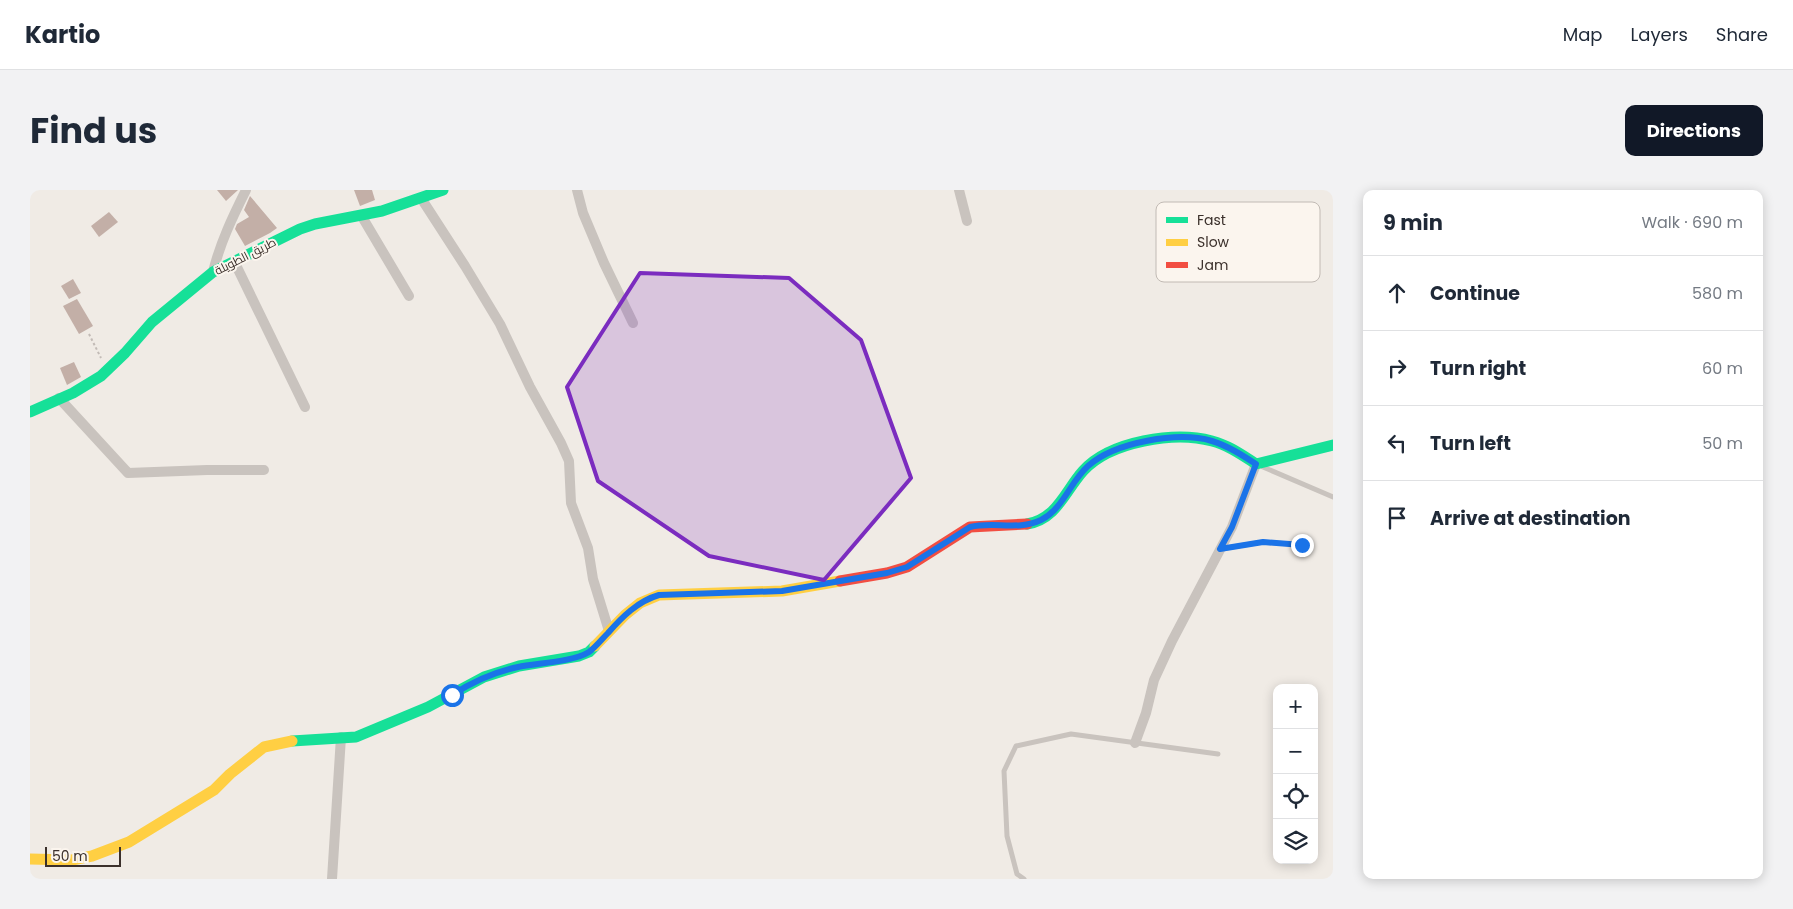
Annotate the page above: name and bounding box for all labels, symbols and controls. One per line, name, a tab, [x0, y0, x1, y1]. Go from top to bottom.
text: Kartio	[25, 18, 100, 51]
text: Map	[1563, 22, 1603, 47]
text: Layers	[1631, 22, 1688, 47]
text: Share	[1716, 22, 1768, 47]
button: Directions	[1625, 105, 1763, 156]
text: Find us	[30, 106, 157, 155]
legend	[1156, 202, 1320, 282]
text: 9 min	[1383, 208, 1443, 237]
text: Fast	[1197, 210, 1226, 230]
text: Walk · 690 m	[1641, 211, 1743, 234]
text: Slow	[1197, 232, 1230, 252]
street label: طريق الطويلة	[211, 233, 279, 279]
text: Jam	[1197, 255, 1228, 275]
icon: ahead	[1383, 279, 1411, 307]
text: Continue	[1430, 280, 1520, 307]
text: 580 m	[1692, 282, 1743, 305]
icon: right	[1383, 354, 1411, 382]
text: Turn right	[1430, 355, 1526, 382]
text: 60 m	[1702, 357, 1743, 380]
icon: left	[1383, 429, 1411, 457]
text: Turn left	[1430, 430, 1511, 457]
text: 50 m	[1702, 432, 1743, 455]
icon: arrive	[1383, 504, 1411, 532]
text: Arrive at destination	[1430, 505, 1631, 532]
route end	[1291, 534, 1314, 557]
route start	[441, 684, 464, 707]
map controls	[1273, 684, 1318, 864]
button: +	[1273, 684, 1318, 729]
button: −	[1273, 729, 1318, 774]
button: locate	[1273, 774, 1318, 819]
button: layers	[1273, 819, 1318, 864]
scale bar	[45, 844, 121, 867]
text: 50 m	[52, 846, 88, 866]

